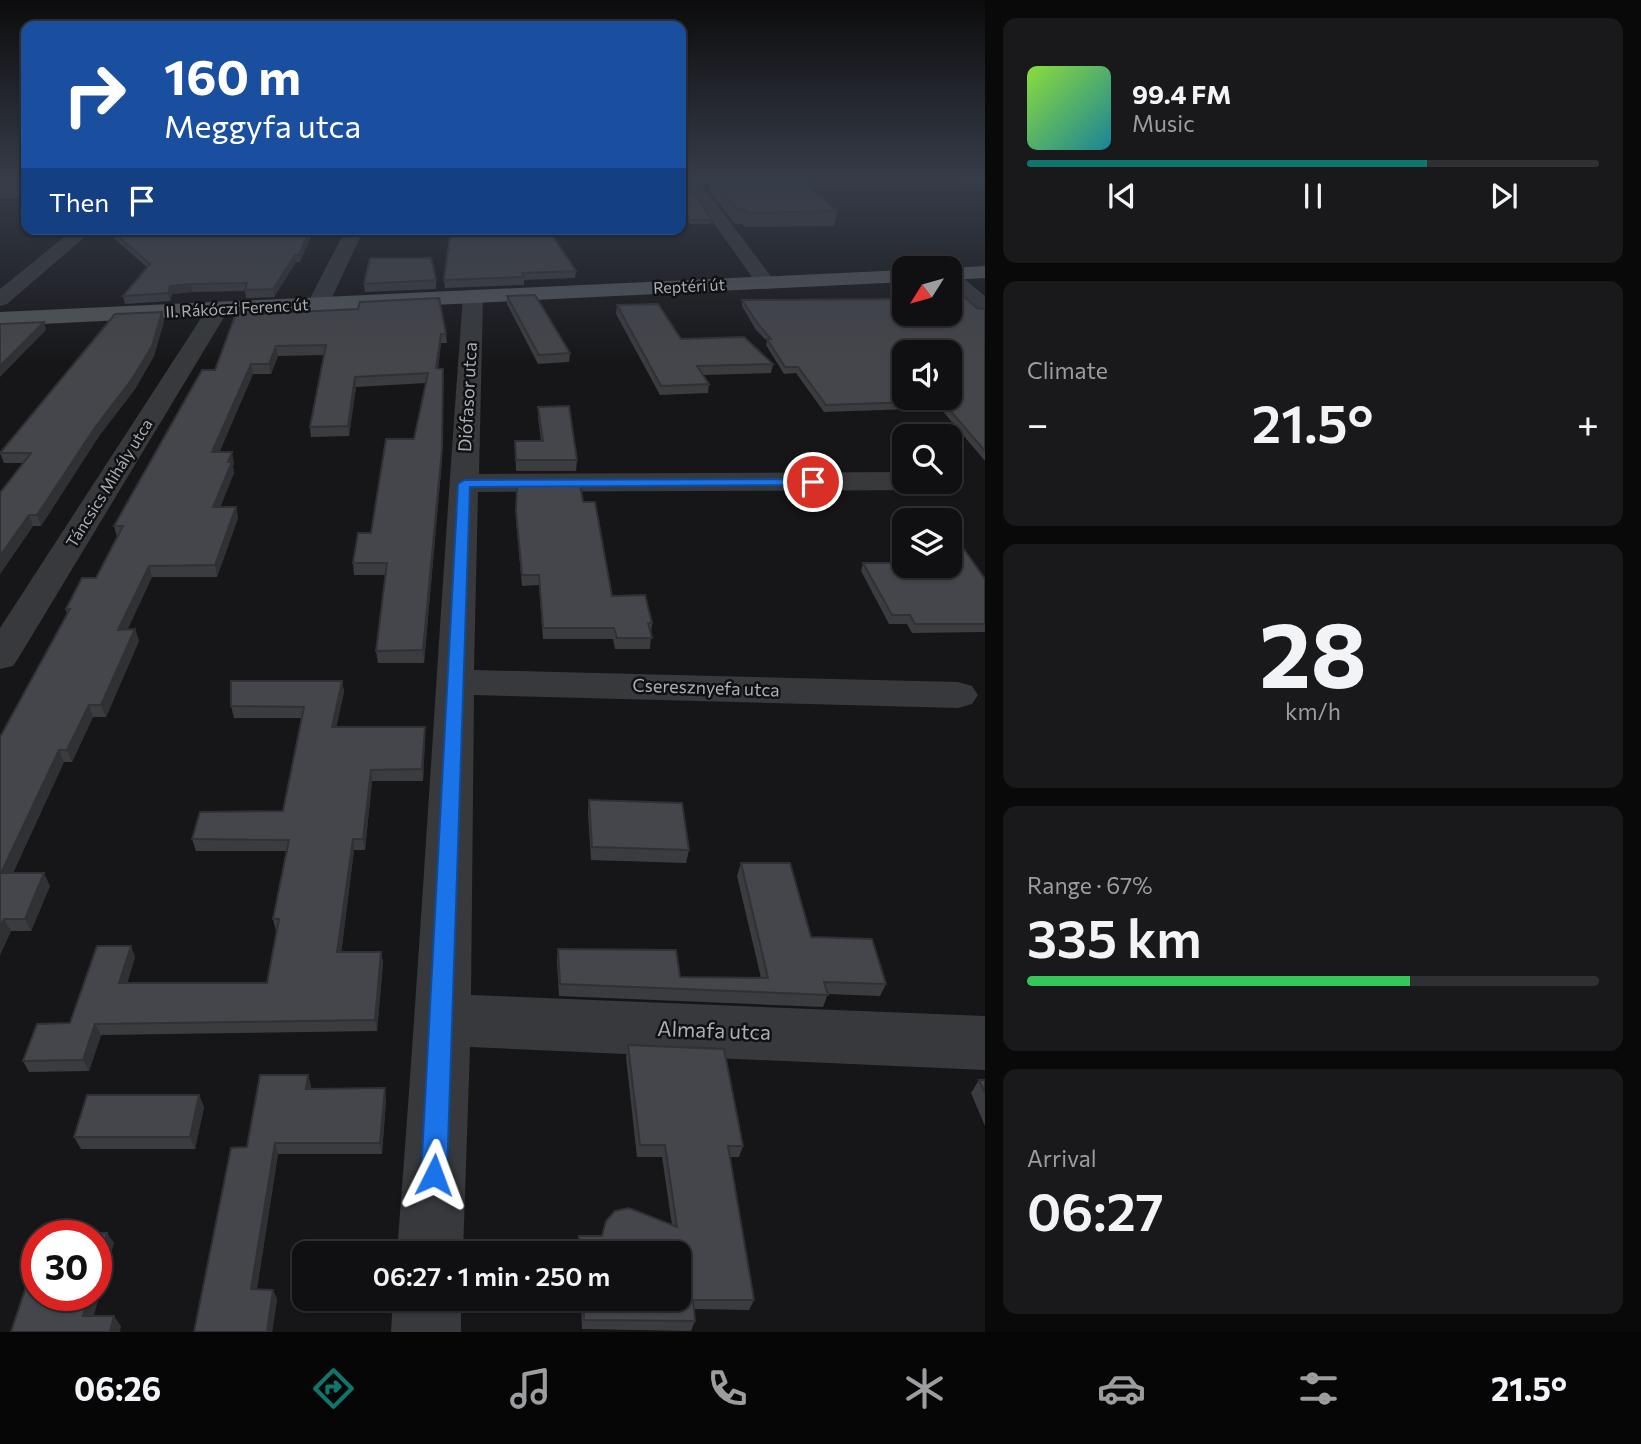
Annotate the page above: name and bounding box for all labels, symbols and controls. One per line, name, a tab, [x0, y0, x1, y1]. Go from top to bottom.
text: 160 m	[164, 45, 301, 105]
icon: right	[49, 49, 140, 140]
text: 99.4 FM	[1132, 78, 1231, 109]
text: Meggyfa utca	[164, 105, 361, 145]
text: Music	[1132, 109, 1195, 137]
icon: previous	[1103, 177, 1141, 215]
icon: pause	[1294, 177, 1332, 215]
icon: next	[1485, 177, 1523, 215]
icon: arrive	[123, 182, 161, 220]
text: Then	[49, 186, 109, 217]
north arrow	[892, 256, 962, 326]
map controls	[892, 256, 962, 578]
street label: Reptéri út	[653, 274, 726, 297]
street label: II. Rákóczi Ferenc út	[165, 294, 309, 321]
button: sound	[892, 340, 962, 410]
street label: Diófasor utca	[453, 341, 481, 452]
text: Climate	[1027, 356, 1108, 384]
text: 21.5°	[1252, 390, 1373, 454]
text: −	[1027, 399, 1049, 446]
text: +	[1577, 399, 1599, 446]
street label: Táncsics Mihály utca	[61, 415, 156, 550]
button: search	[892, 424, 962, 494]
pin	[783, 452, 843, 512]
icon: arrive	[794, 463, 832, 501]
button: layers	[892, 508, 962, 578]
text: 28	[1259, 595, 1367, 707]
street label: Cseresznyefa utca	[632, 673, 780, 701]
text: km/h	[1285, 697, 1341, 725]
text: Range · 67%	[1027, 871, 1152, 899]
text: 335 km	[1027, 905, 1202, 969]
street label: Almafa utca	[657, 1015, 771, 1044]
position arrow	[397, 1138, 471, 1212]
text: Arrival	[1027, 1144, 1097, 1172]
text: 06:27	[1027, 1178, 1164, 1242]
speed limit sign: 30	[21, 1220, 112, 1311]
text: 06:27 · 1 min · 250 m	[373, 1260, 610, 1291]
icon: directions	[309, 1364, 358, 1413]
icon: music	[506, 1364, 555, 1413]
icon: phone	[703, 1364, 752, 1413]
icon: climate	[900, 1364, 949, 1413]
icon: car	[1097, 1364, 1146, 1413]
icon: filters	[1294, 1364, 1343, 1413]
text: 06:26	[74, 1368, 161, 1408]
text: 21.5°	[1491, 1368, 1567, 1408]

